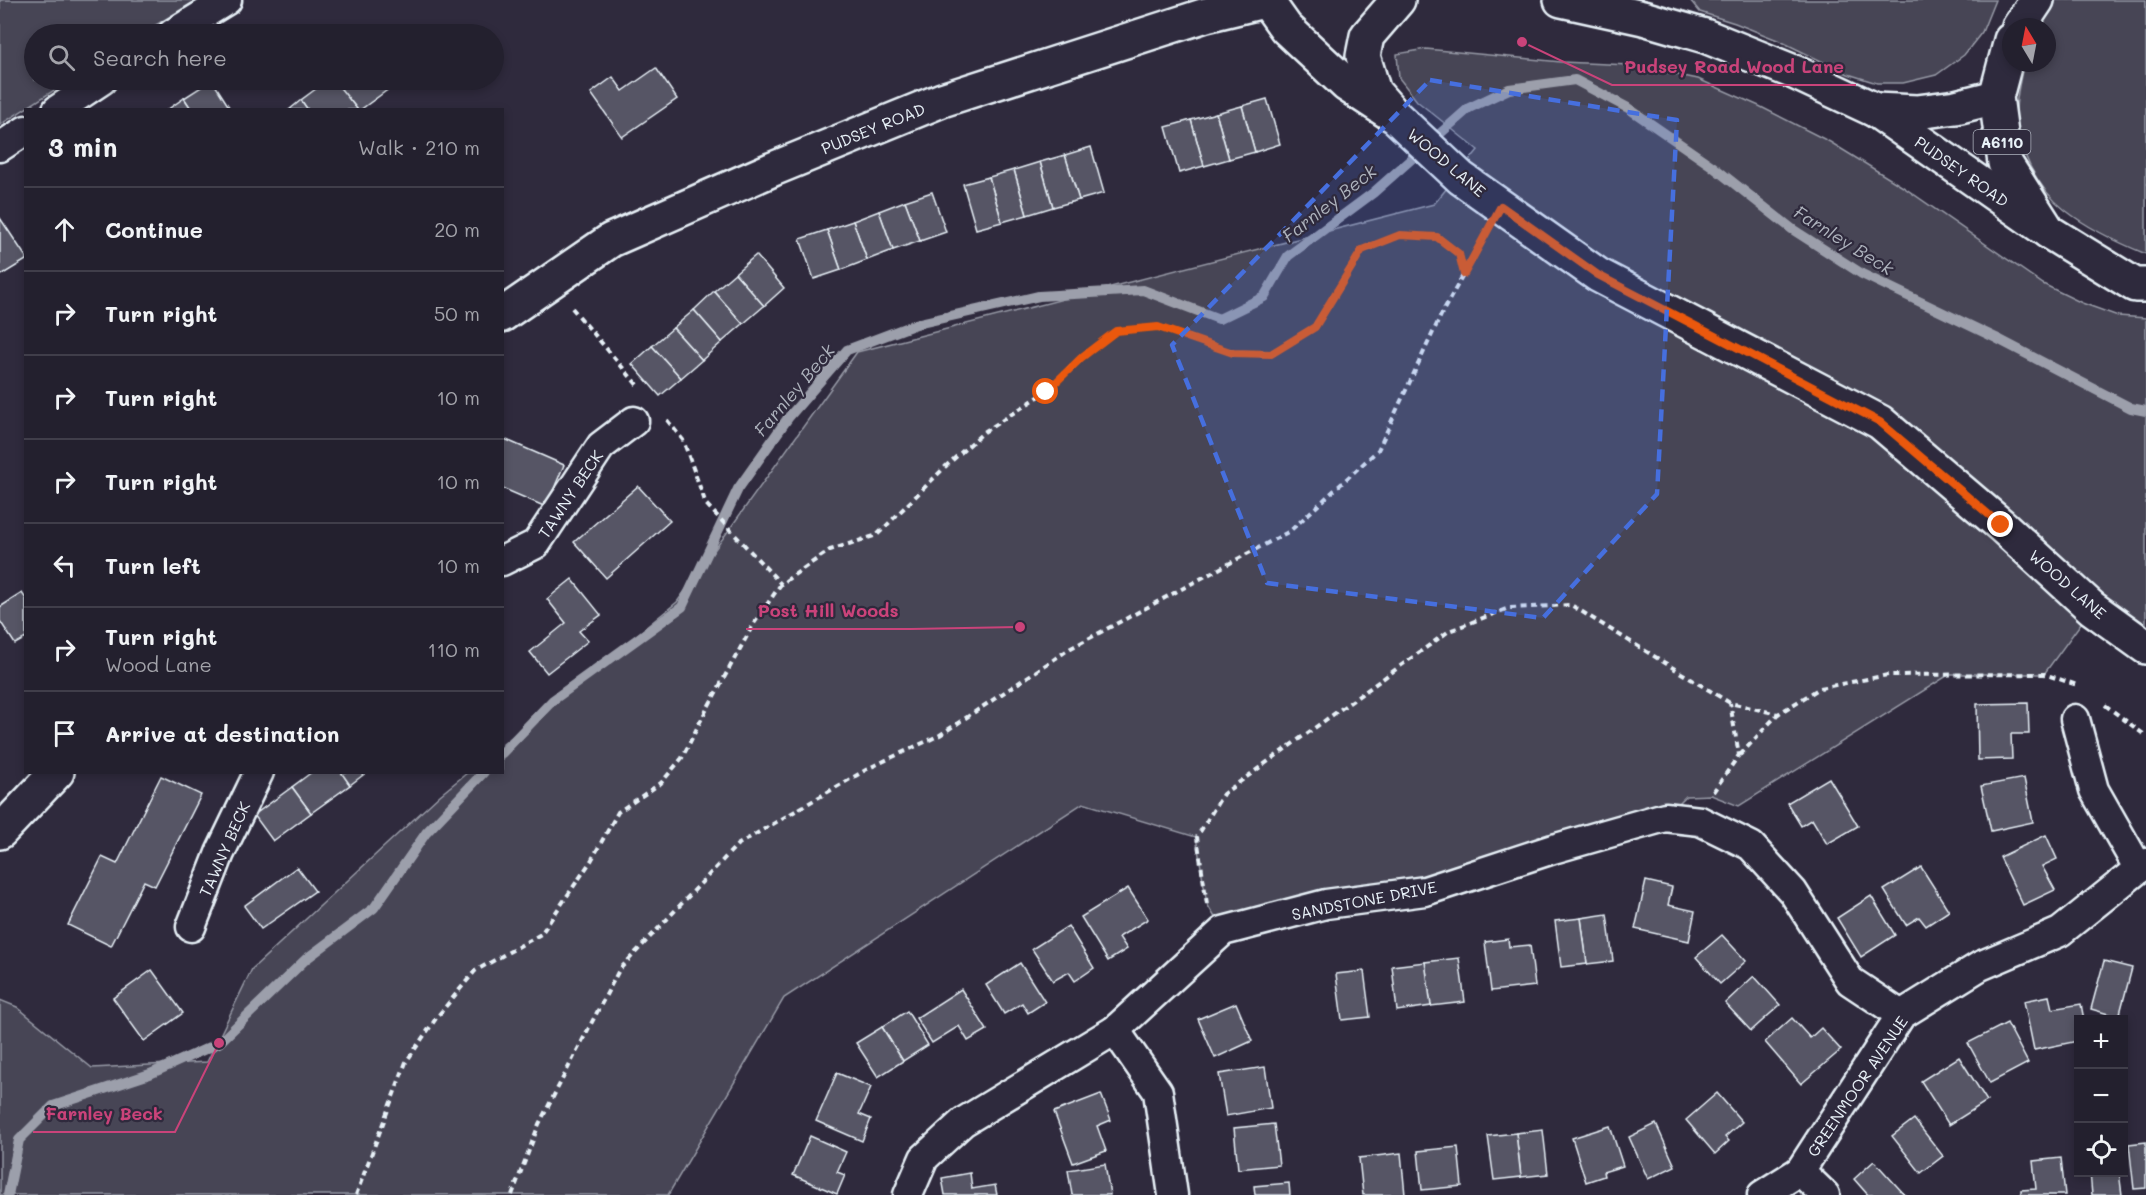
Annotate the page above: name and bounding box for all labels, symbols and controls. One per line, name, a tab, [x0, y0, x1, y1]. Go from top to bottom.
north arrow	[2002, 18, 2056, 72]
search box	[24, 24, 504, 90]
icon: search	[45, 41, 78, 74]
text: Search here	[93, 43, 227, 72]
callout: Pudsey Road Wood Lane	[1612, 49, 1856, 85]
text: Pudsey Road Wood Lane	[1624, 54, 1844, 78]
street label: PUDSEY ROAD	[818, 98, 928, 158]
street label: WOOD LANE	[1403, 123, 1491, 201]
text: 3 min	[48, 130, 117, 164]
road number: A6110	[1974, 130, 2030, 154]
street label: PUDSEY ROAD	[1911, 131, 2013, 211]
text: Walk · 210 m	[358, 134, 480, 160]
water label: Farnley Beck	[1277, 158, 1381, 247]
water label: Farnley Beck	[1789, 200, 1899, 280]
icon: ahead	[48, 213, 81, 246]
text: Continue	[105, 215, 203, 244]
text: 20 m	[434, 216, 480, 242]
icon: right	[48, 297, 81, 330]
text: Turn right	[105, 299, 217, 328]
text: 50 m	[434, 300, 480, 326]
water label: Farnley Beck	[748, 338, 840, 441]
route start	[1032, 378, 1058, 404]
icon: right	[48, 381, 81, 414]
text: Turn right	[105, 383, 217, 412]
text: 10 m	[436, 384, 480, 410]
street label: TAWNY BECK	[533, 446, 607, 542]
icon: right	[48, 465, 81, 498]
text: Turn right	[105, 467, 217, 496]
text: 10 m	[436, 468, 480, 494]
route end	[1987, 511, 2013, 537]
street label: WOOD LANE	[2025, 545, 2111, 623]
icon: left	[48, 549, 81, 582]
text: Turn left	[105, 551, 201, 580]
text: 10 m	[436, 552, 480, 578]
callout: Post Hill Woods	[746, 593, 911, 629]
text: Post Hill Woods	[757, 598, 899, 622]
text: Turn right	[105, 622, 217, 651]
icon: right	[48, 633, 81, 666]
text: 110 m	[427, 636, 480, 662]
text: Wood Lane	[105, 651, 212, 677]
icon: arrive	[48, 717, 81, 750]
text: Arrive at destination	[105, 719, 340, 748]
street label: TAWNY BECK	[194, 798, 254, 900]
street label: SANDSTONE DRIVE	[1290, 876, 1438, 924]
street label: GREENMOOR AVENUE	[1802, 1012, 1912, 1160]
map controls	[2074, 1015, 2128, 1177]
button: +	[2074, 1015, 2128, 1069]
button: −	[2074, 1069, 2128, 1123]
callout: Farnley Beck	[33, 1096, 175, 1132]
text: Farnley Beck	[45, 1101, 163, 1125]
button: locate	[2074, 1123, 2128, 1177]

